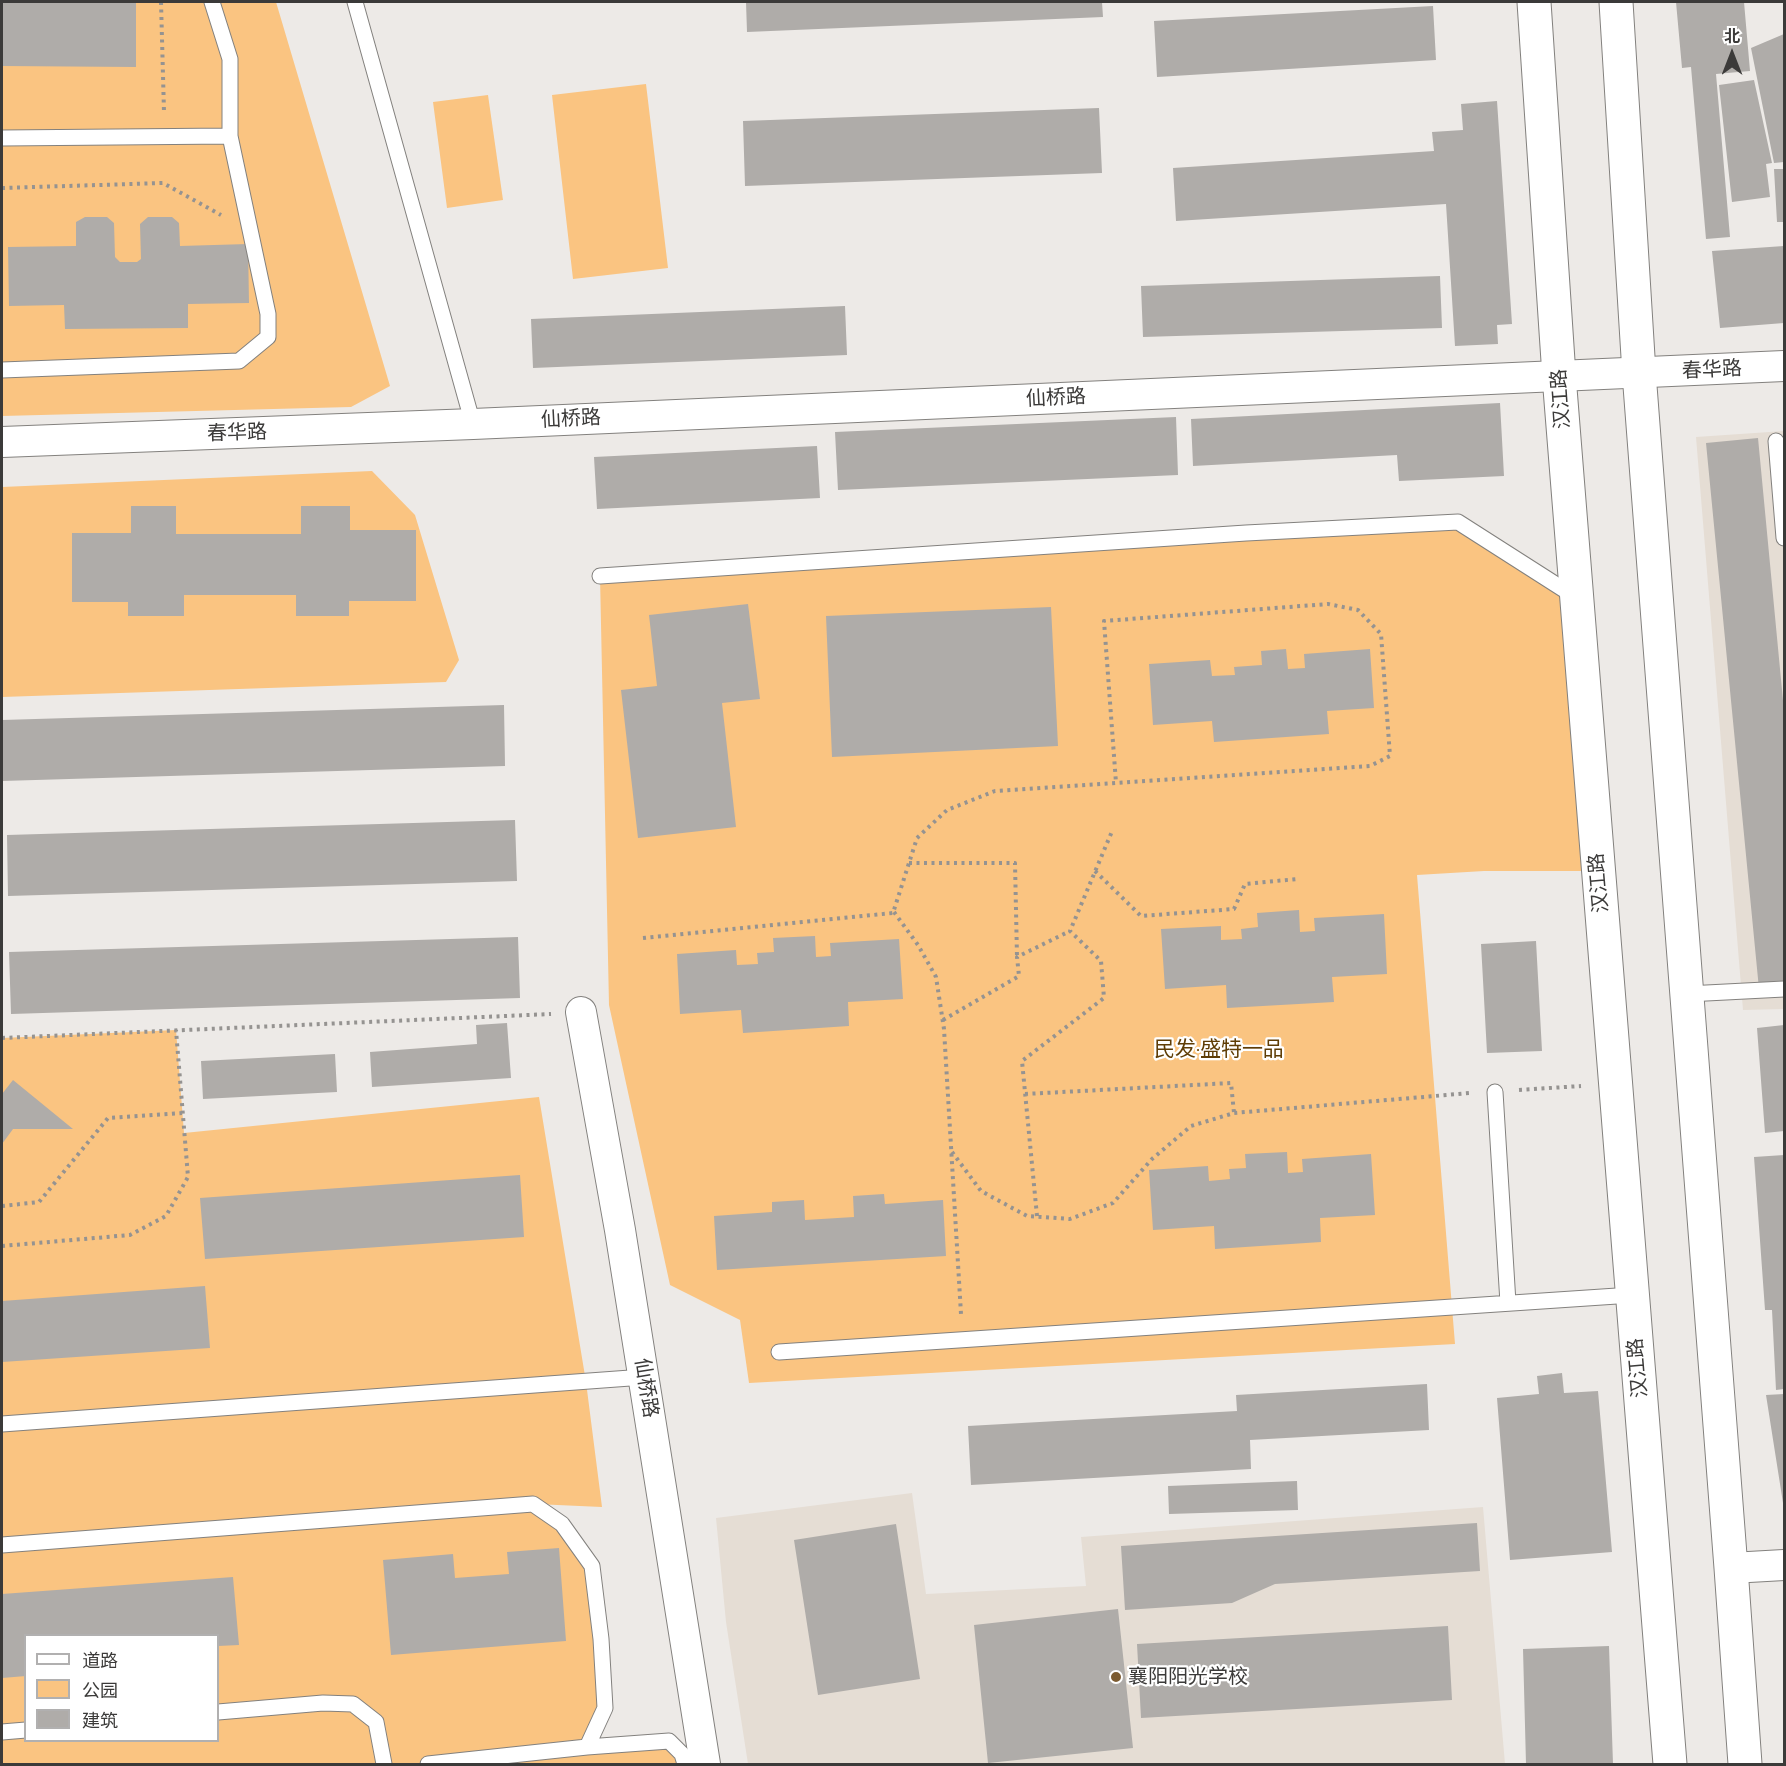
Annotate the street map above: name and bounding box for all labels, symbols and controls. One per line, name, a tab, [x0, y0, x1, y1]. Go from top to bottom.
north arrow	[1702, 24, 1762, 84]
text: 北	[1724, 26, 1740, 46]
street label: 春华路	[1681, 356, 1743, 384]
street label: 汉江路	[1547, 368, 1575, 430]
street label: 仙桥路	[1025, 384, 1087, 412]
street label: 仙桥路	[540, 405, 602, 433]
street label: 春华路	[207, 420, 267, 446]
street label: 汉江路	[1584, 852, 1614, 914]
district label: 民发·盛特一品	[1154, 1037, 1284, 1063]
street label: 汉江路	[1623, 1337, 1653, 1399]
street label: 仙桥路	[629, 1356, 663, 1420]
legend	[24, 1634, 219, 1742]
text: 道路	[82, 1649, 118, 1672]
place label: 襄阳阳光学校	[1128, 1665, 1248, 1689]
marker: 襄阳阳光学校	[1109, 1670, 1123, 1684]
text: 公园	[82, 1679, 118, 1702]
text: 建筑	[82, 1709, 118, 1732]

